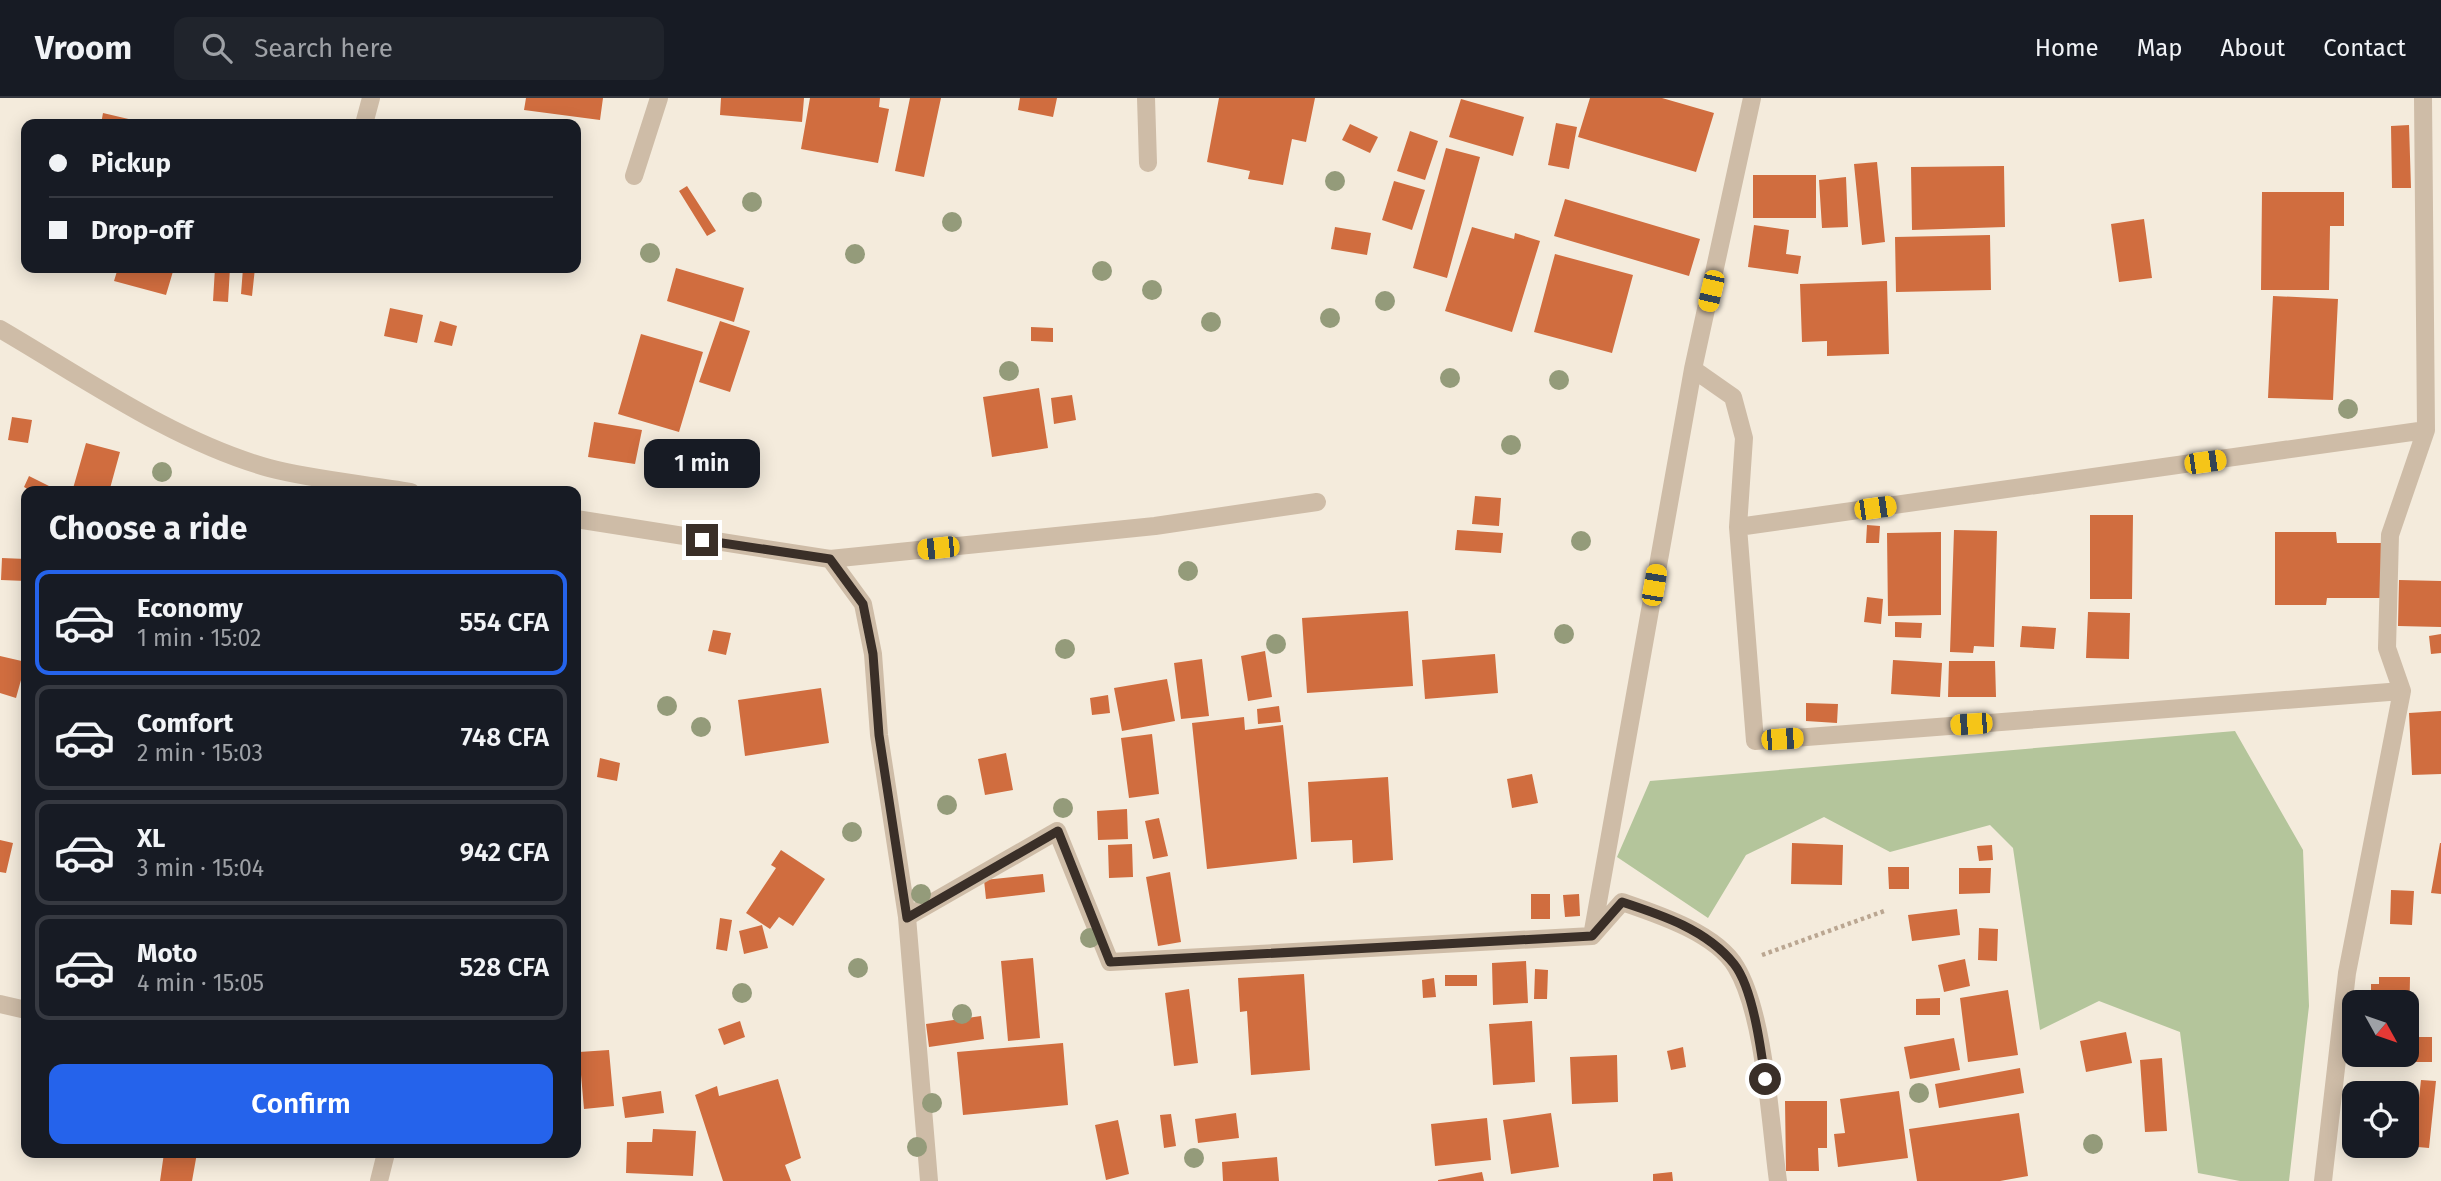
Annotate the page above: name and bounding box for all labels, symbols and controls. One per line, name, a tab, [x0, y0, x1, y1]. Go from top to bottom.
search box	[174, 17, 664, 80]
text: Vroom	[35, 28, 132, 68]
icon: search	[198, 29, 236, 67]
text: Search here	[254, 33, 393, 64]
text: Home	[2035, 34, 2099, 62]
text: Map	[2137, 34, 2183, 62]
text: About	[2221, 34, 2285, 62]
text: Contact	[2323, 34, 2406, 62]
text: Pickup	[91, 148, 171, 179]
text: Drop-off	[91, 215, 193, 246]
car	[1697, 268, 1726, 314]
callout: 1 min	[644, 438, 760, 488]
text: 1 min	[674, 449, 730, 477]
car	[2183, 449, 2228, 475]
car	[1853, 495, 1898, 521]
text: Choose a ride	[49, 509, 247, 547]
route end	[686, 524, 718, 556]
car	[917, 535, 960, 561]
car	[1641, 562, 1668, 608]
icon: car	[53, 591, 116, 654]
text: Economy	[137, 593, 243, 624]
text: 554 CFA	[459, 607, 549, 638]
text: 1 min · 15:02	[137, 624, 261, 652]
icon: car	[53, 706, 116, 769]
text: Comfort	[137, 708, 233, 739]
car	[1950, 712, 1993, 736]
text: 748 CFA	[461, 722, 549, 753]
car	[1761, 727, 1804, 751]
text: 2 min · 15:03	[137, 739, 263, 767]
icon: car	[53, 821, 116, 884]
text: XL	[137, 823, 165, 854]
text: 942 CFA	[460, 837, 549, 868]
text: 3 min · 15:04	[137, 854, 264, 882]
icon: car	[53, 936, 116, 999]
text: Moto	[137, 938, 197, 969]
text: 528 CFA	[460, 952, 549, 983]
text: 4 min · 15:05	[137, 969, 264, 997]
north arrow	[2342, 990, 2418, 1068]
map controls	[2342, 990, 2419, 1158]
route start	[1749, 1063, 1781, 1095]
button: Confirm	[49, 1064, 553, 1144]
button: locate	[2342, 1081, 2419, 1158]

